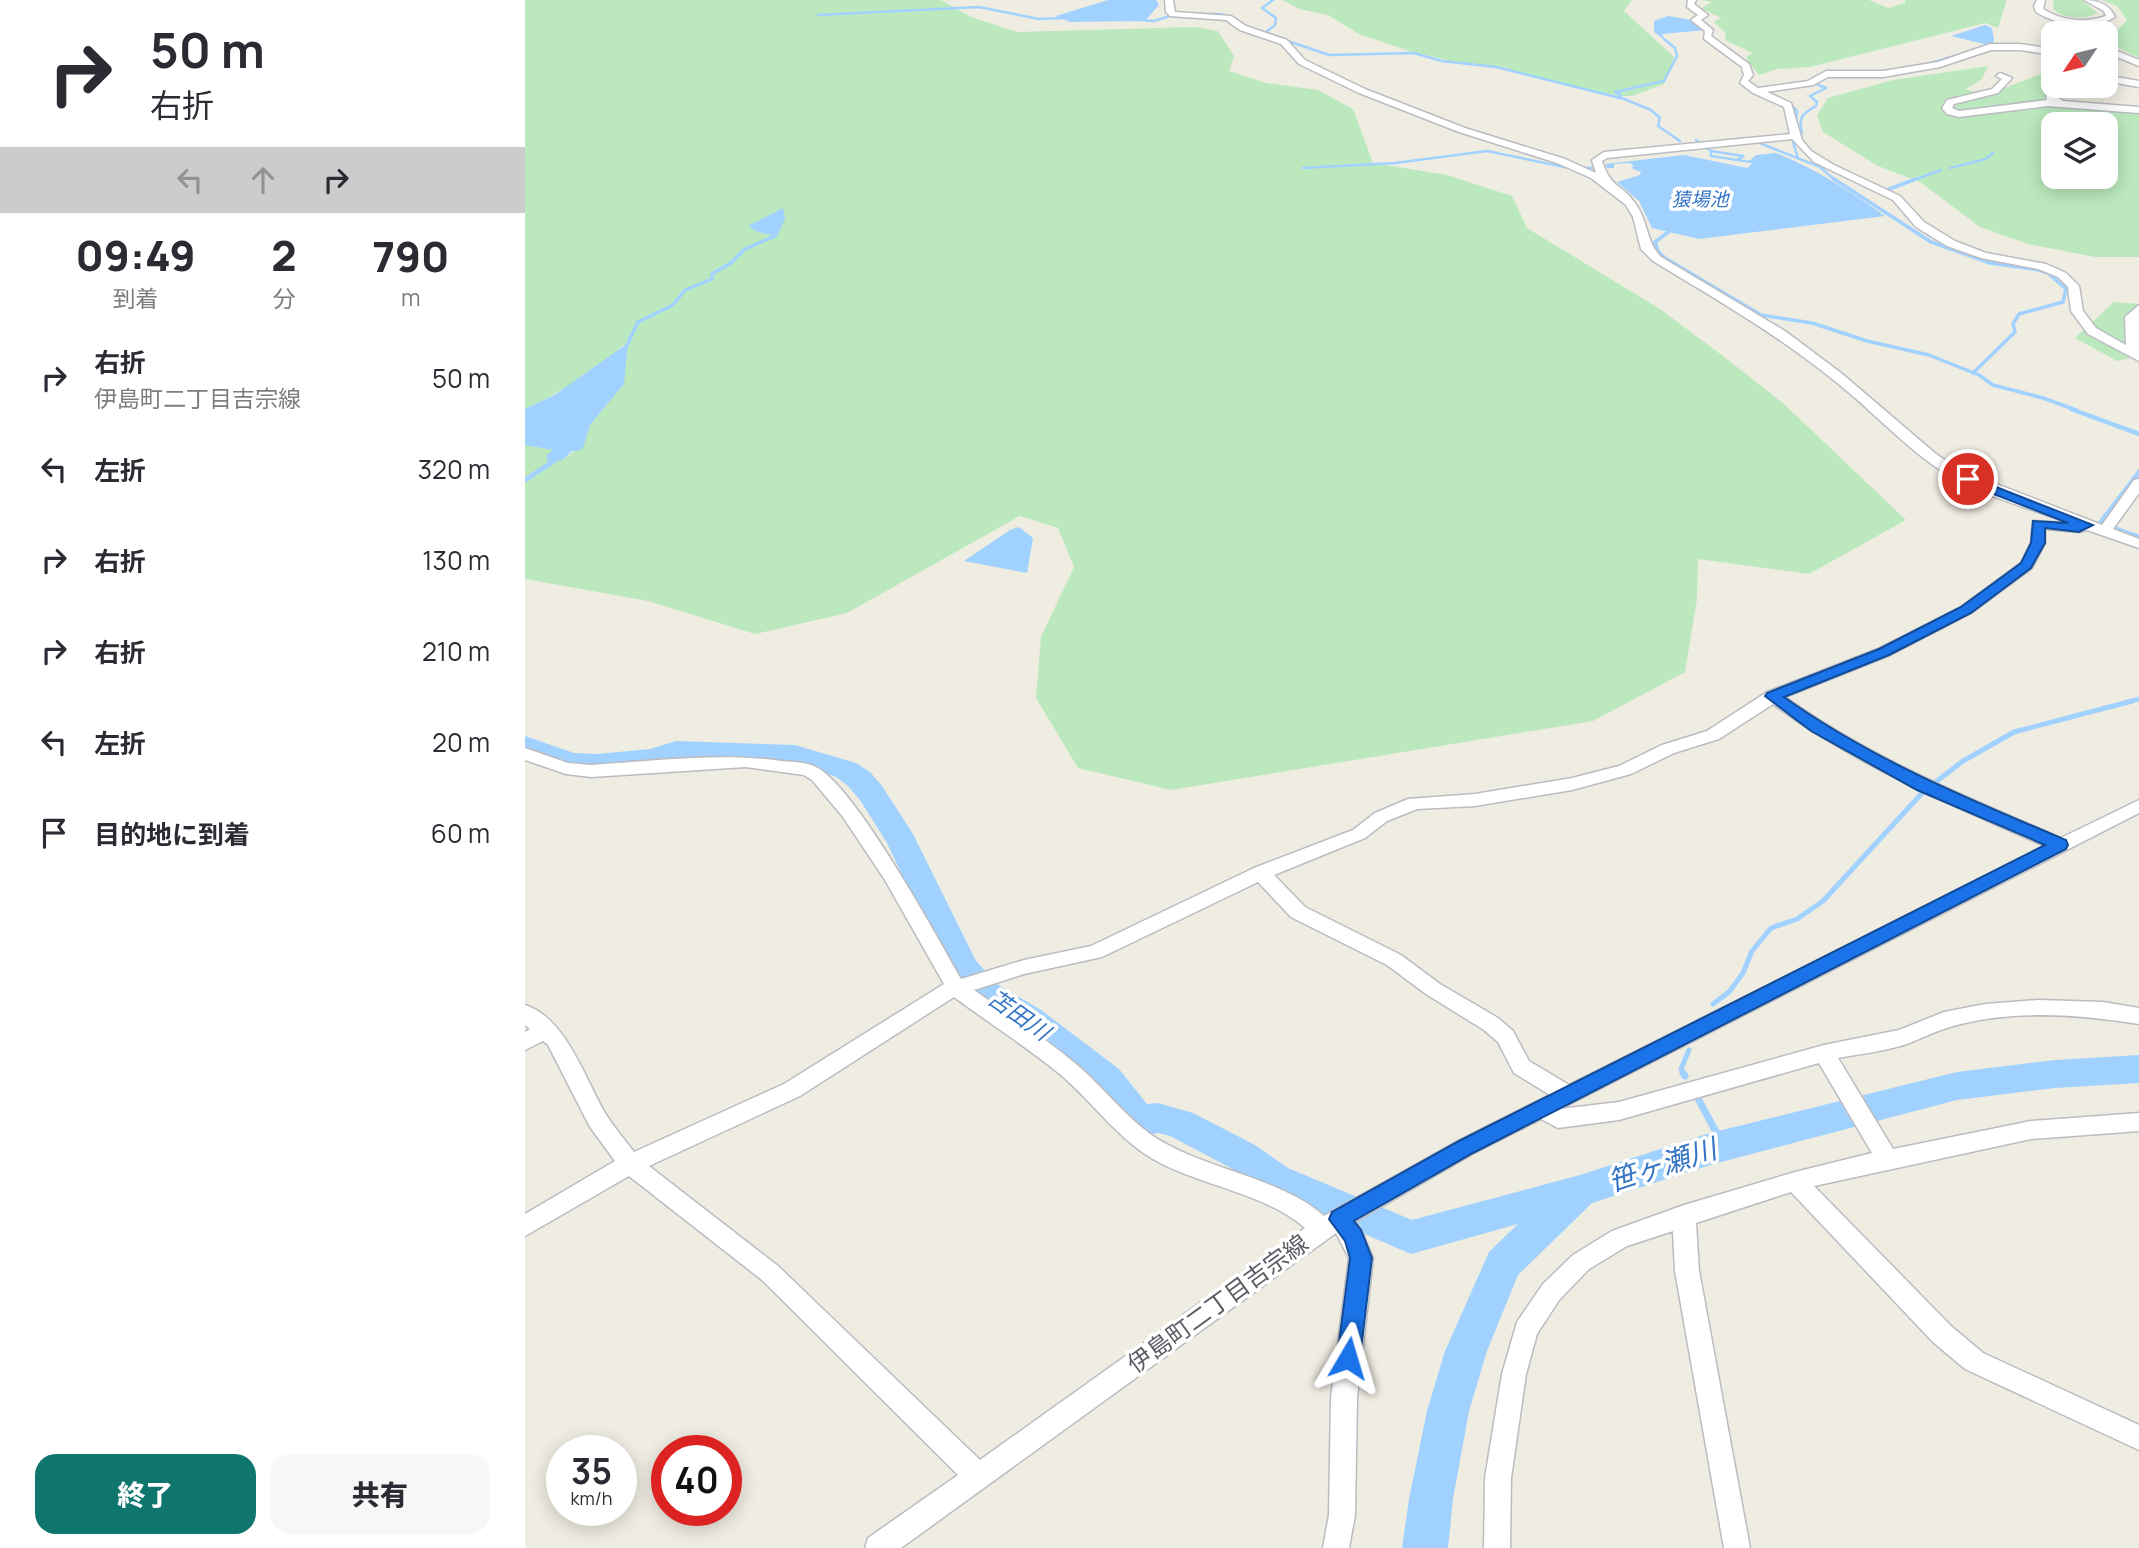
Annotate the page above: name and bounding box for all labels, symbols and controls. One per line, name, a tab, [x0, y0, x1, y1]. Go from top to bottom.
text: 50 m	[150, 16, 265, 83]
north arrow	[2041, 21, 2117, 98]
map controls	[2041, 21, 2118, 189]
icon: right	[35, 28, 126, 119]
text: 右折	[150, 83, 214, 127]
button: layers	[2041, 112, 2118, 189]
icon: left	[171, 161, 209, 199]
icon: ahead	[244, 161, 282, 199]
icon: right	[317, 161, 355, 199]
water label: 猿場池	[1671, 186, 1730, 212]
text: 09:49	[76, 226, 196, 284]
text: 2	[271, 226, 297, 284]
text: 790	[372, 227, 449, 285]
text: m	[401, 281, 421, 313]
text: 到着	[113, 282, 159, 314]
text: 分	[272, 282, 295, 314]
text: 右折	[94, 344, 146, 380]
icon: right	[35, 359, 73, 397]
text: 50 m	[432, 360, 490, 396]
text: 伊島町二丁目吉宗線	[94, 382, 301, 414]
pin	[1938, 449, 1998, 509]
icon: left	[35, 450, 73, 488]
text: 320 m	[418, 451, 490, 487]
text: 左折	[94, 452, 146, 488]
icon: arrive	[1949, 460, 1987, 498]
icon: right	[35, 541, 73, 579]
text: 130 m	[422, 542, 490, 578]
text: 右折	[94, 543, 146, 579]
icon: right	[35, 632, 73, 670]
text: 210 m	[422, 633, 490, 669]
text: 右折	[94, 634, 146, 670]
icon: left	[35, 723, 73, 761]
text: 20 m	[432, 724, 490, 760]
text: 左折	[94, 725, 146, 761]
icon: arrive	[35, 814, 73, 852]
text: 60 m	[431, 815, 490, 851]
text: 目的地に到着	[94, 816, 250, 852]
water label: 苫田川	[982, 981, 1059, 1049]
water label: 笹ヶ瀬川	[1603, 1128, 1724, 1199]
street label: 伊島町二丁目吉宗線	[1120, 1226, 1314, 1380]
position arrow	[1311, 1321, 1385, 1395]
speed limit sign: 40	[651, 1435, 742, 1526]
text: 35	[571, 1447, 612, 1495]
button: 終了	[35, 1454, 256, 1534]
button: 共有	[270, 1454, 490, 1534]
text: km/h	[571, 1486, 612, 1510]

